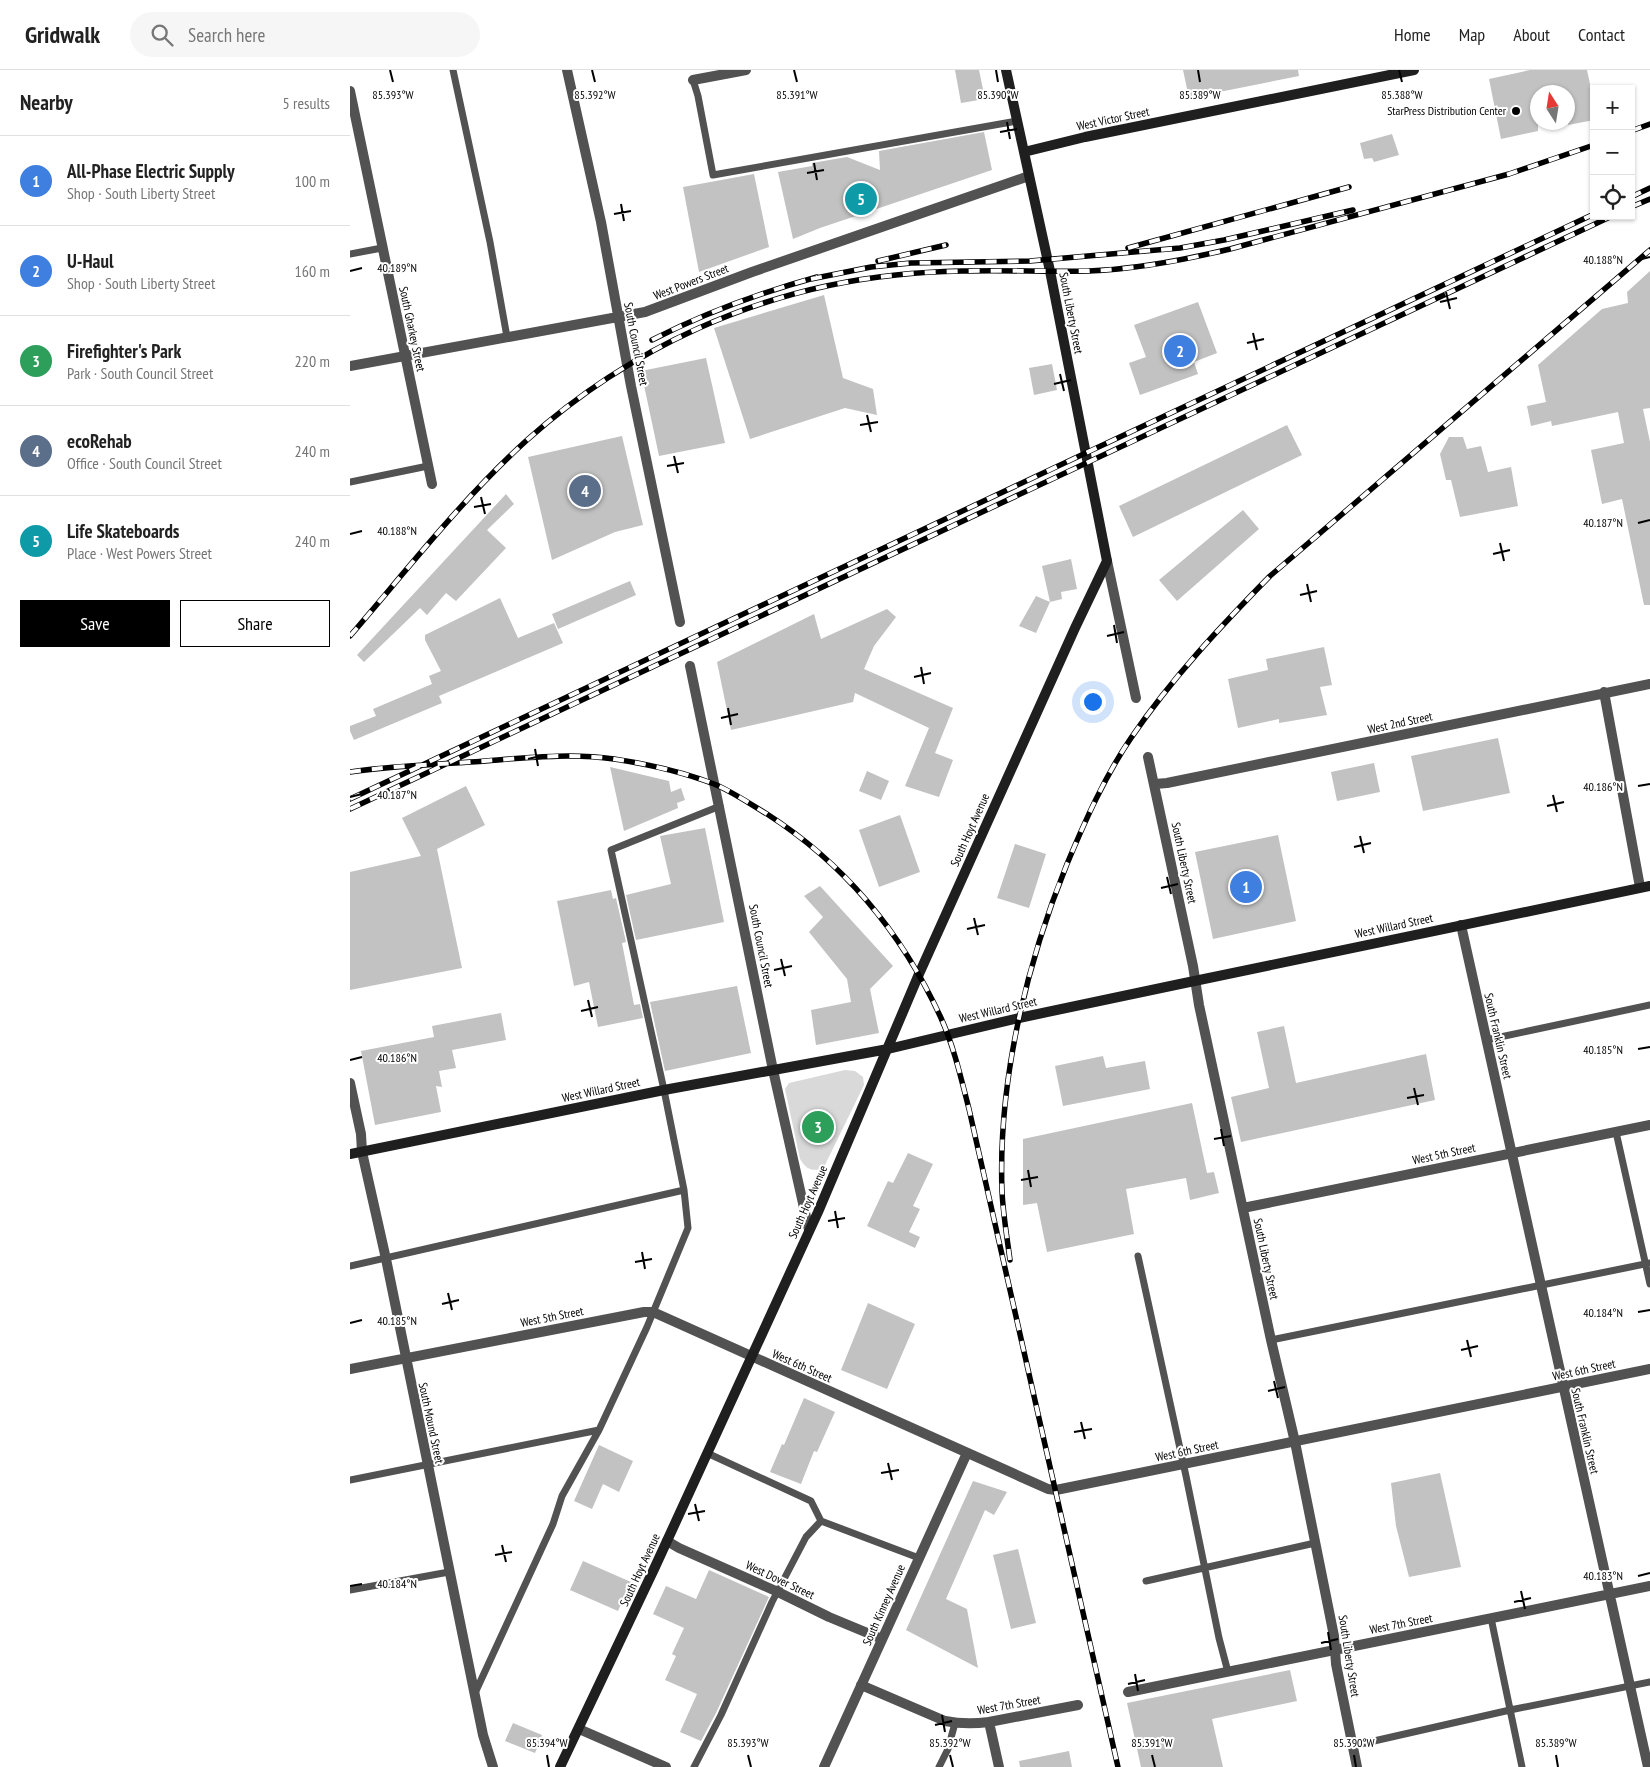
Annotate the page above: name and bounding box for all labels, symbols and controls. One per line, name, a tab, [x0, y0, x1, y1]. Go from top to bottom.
search box	[130, 12, 480, 57]
text: Gridwalk	[25, 19, 100, 50]
icon: search	[148, 21, 176, 49]
text: Search here	[188, 23, 265, 47]
text: Home	[1394, 23, 1431, 46]
text: Map	[1459, 23, 1485, 46]
text: About	[1513, 23, 1550, 46]
text: Contact	[1578, 23, 1625, 46]
north arrow	[1530, 85, 1575, 130]
map controls	[1590, 85, 1635, 220]
button: +	[1590, 85, 1635, 130]
text: 85.393°W	[372, 87, 414, 102]
text: 85.392°W	[574, 87, 616, 102]
text: 85.391°W	[776, 87, 818, 102]
text: 85.390°W	[977, 87, 1019, 102]
text: 85.389°W	[1179, 87, 1221, 102]
text: 85.388°W	[1381, 87, 1423, 102]
text: Nearby	[20, 89, 73, 116]
text: 5 results	[283, 93, 330, 113]
street label: West Victor Street	[1075, 103, 1151, 134]
place label: StarPress Distribution Center	[1387, 103, 1507, 118]
marker: StarPress Distribution Center	[1510, 105, 1522, 117]
button: −	[1590, 130, 1635, 175]
text: All-Phase Electric Supply	[67, 159, 235, 183]
text: 1	[32, 171, 40, 191]
text: 100 m	[295, 171, 330, 191]
button: locate	[1590, 175, 1635, 220]
pin: 5	[845, 180, 877, 218]
text: Shop · South Liberty Street	[67, 183, 215, 203]
text: U-Haul	[67, 249, 114, 273]
text: 40.188°N	[1583, 252, 1623, 267]
text: 40.189°N	[377, 260, 417, 275]
street label: West Powers Street	[651, 260, 731, 303]
text: 2	[32, 261, 40, 281]
text: 160 m	[295, 261, 330, 281]
street label: South Liberty Street	[1056, 271, 1087, 356]
text: Shop · South Liberty Street	[67, 273, 215, 293]
street label: South Gharkey Street	[396, 285, 429, 374]
street label: South Council Street	[621, 301, 652, 388]
pin: 2	[1164, 332, 1196, 370]
text: Firefighter's Park	[67, 339, 181, 363]
text: 3	[32, 351, 40, 371]
text: 220 m	[295, 351, 330, 371]
text: Park · South Council Street	[67, 363, 213, 383]
text: ecoRehab	[67, 429, 132, 453]
text: 4	[32, 441, 40, 461]
text: 240 m	[295, 441, 330, 461]
text: Office · South Council Street	[67, 453, 222, 473]
pin: 4	[569, 472, 601, 510]
text: 40.187°N	[1583, 515, 1623, 530]
text: Life Skateboards	[67, 519, 180, 543]
text: 40.188°N	[377, 523, 417, 538]
text: 5	[32, 531, 40, 551]
text: 240 m	[295, 531, 330, 551]
text: Place · West Powers Street	[67, 543, 212, 563]
button: Save	[20, 600, 170, 647]
button: Share	[180, 600, 330, 647]
your location	[1080, 689, 1106, 715]
street label: West 2nd Street	[1366, 708, 1434, 737]
text: 40.186°N	[1583, 779, 1623, 794]
text: 40.187°N	[377, 787, 417, 802]
street label: South Hoyt Avenue	[947, 791, 992, 869]
street label: South Liberty Street	[1169, 821, 1201, 906]
pin: 1	[1230, 868, 1262, 906]
street label: South Council Street	[746, 903, 777, 990]
street label: West Willard Street	[1354, 910, 1435, 941]
street label: South Franklin Street	[1481, 991, 1516, 1081]
street label: West Willard Street	[958, 993, 1039, 1026]
text: 40.185°N	[1583, 1042, 1623, 1057]
text: 40.186°N	[377, 1050, 417, 1065]
street label: West Willard Street	[561, 1074, 642, 1105]
pin: 3	[802, 1108, 834, 1146]
street label: West 5th Street	[1411, 1139, 1477, 1167]
street label: South Hoyt Avenue	[785, 1163, 830, 1241]
street label: South Liberty Street	[1251, 1217, 1283, 1302]
street label: West 5th Street	[519, 1303, 585, 1330]
text: 40.184°N	[1583, 1305, 1623, 1320]
text: 40.185°N	[377, 1313, 417, 1328]
street label: West 6th Street	[770, 1346, 835, 1386]
street label: West 6th Street	[1551, 1355, 1617, 1383]
street label: South Mound Street	[416, 1381, 448, 1466]
street label: South Franklin Street	[1568, 1386, 1603, 1476]
street label: West 6th Street	[1154, 1436, 1220, 1464]
street label: South Hoyt Avenue	[616, 1531, 663, 1609]
street label: West Dover Street	[743, 1557, 818, 1602]
street label: South Kinney Avenue	[859, 1562, 908, 1648]
text: 40.183°N	[1583, 1568, 1623, 1583]
text: 40.184°N	[377, 1576, 417, 1591]
street label: West 7th Street	[1368, 1610, 1434, 1637]
street label: South Liberty Street	[1336, 1614, 1363, 1699]
street label: West 7th Street	[976, 1691, 1042, 1717]
text: 85.394°W	[526, 1735, 568, 1750]
text: 85.393°W	[727, 1735, 769, 1750]
text: 85.392°W	[929, 1735, 971, 1750]
text: 85.391°W	[1131, 1735, 1173, 1750]
text: 85.390°W	[1333, 1735, 1375, 1750]
text: 85.389°W	[1535, 1735, 1577, 1750]

